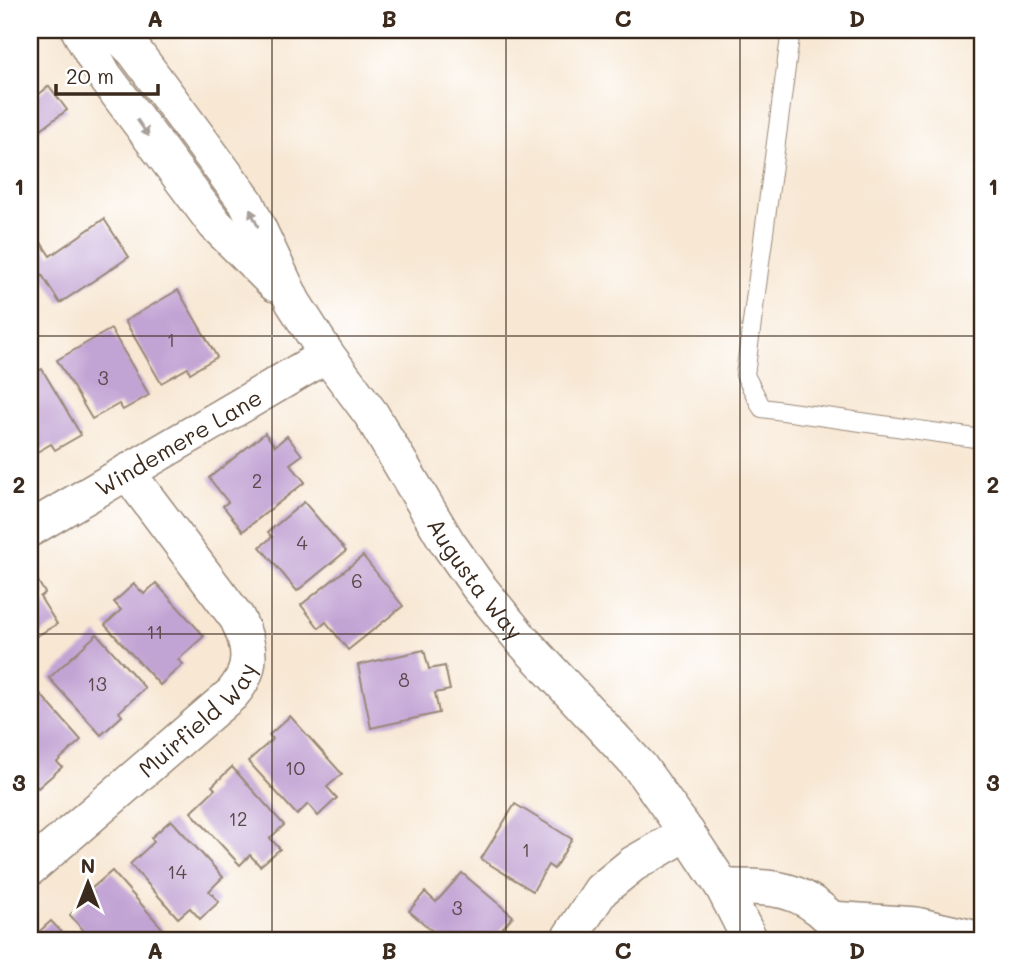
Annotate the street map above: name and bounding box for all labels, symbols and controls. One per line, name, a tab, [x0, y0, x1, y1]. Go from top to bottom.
text: A	[147, 3, 163, 33]
text: B	[381, 3, 397, 33]
text: C	[614, 3, 632, 33]
text: D	[849, 3, 865, 33]
scale bar	[56, 52, 158, 96]
text: 20 m	[66, 62, 114, 89]
one-way arrow	[135, 119, 149, 137]
text: 1	[14, 171, 24, 201]
text: 1	[988, 171, 998, 201]
one-way arrow	[248, 208, 259, 228]
house number: 1	[167, 327, 175, 352]
house number: 3	[97, 365, 109, 390]
street label: Windemere Lane	[90, 382, 267, 503]
house number: 2	[252, 468, 262, 493]
text: 2	[13, 469, 25, 499]
text: 2	[987, 469, 999, 499]
street label: Augusta Way	[421, 512, 530, 646]
house number: 4	[296, 530, 308, 555]
house number: 6	[351, 568, 363, 593]
house number: 11	[147, 619, 164, 644]
street label: Muirfield Way	[132, 660, 262, 783]
house number: 8	[398, 667, 410, 692]
house number: 13	[87, 671, 107, 696]
house number: 10	[285, 755, 305, 780]
text: 3	[12, 767, 26, 797]
text: 3	[986, 767, 1000, 797]
house number: 12	[228, 806, 248, 831]
house number: 1	[522, 837, 530, 862]
north arrow	[52, 848, 122, 918]
text: N	[81, 853, 95, 878]
house number: 14	[167, 859, 187, 884]
house number: 3	[451, 895, 463, 920]
text: A	[147, 935, 163, 965]
text: B	[381, 935, 397, 965]
text: C	[614, 935, 632, 965]
text: D	[849, 935, 865, 965]

